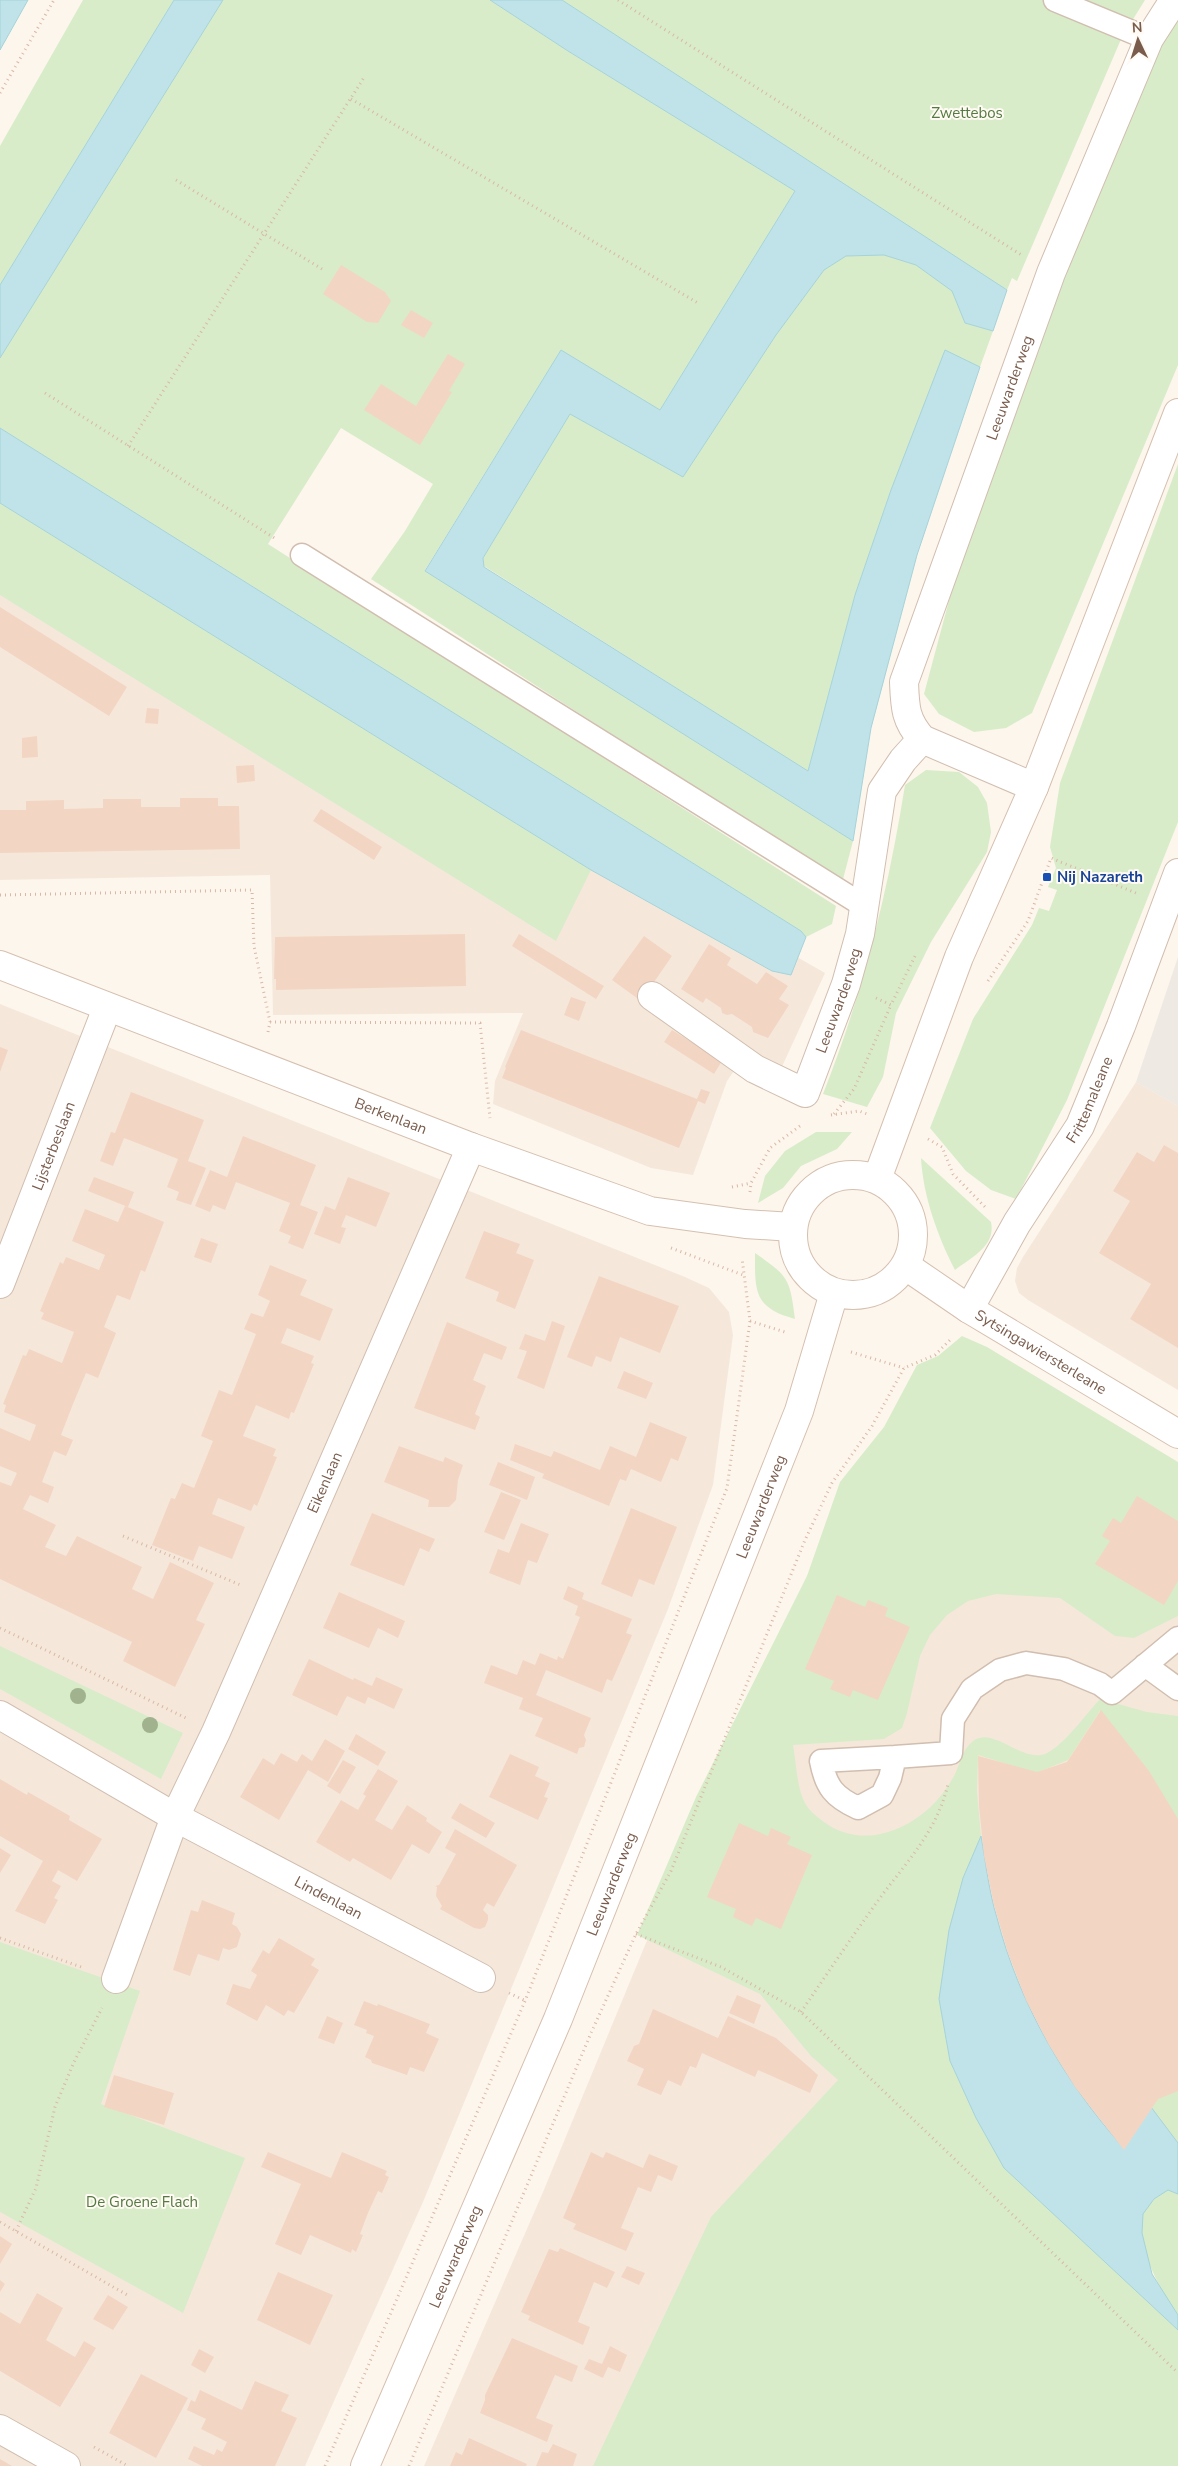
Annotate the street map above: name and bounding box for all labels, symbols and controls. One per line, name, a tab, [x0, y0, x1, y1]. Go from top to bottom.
north arrow	[1113, 15, 1163, 65]
text: N	[1131, 18, 1143, 37]
park label: Zwettebos	[931, 103, 1003, 123]
street label: Leeuwarderweg	[982, 333, 1038, 443]
place label: Nij Nazareth	[1057, 867, 1143, 887]
marker: Nij Nazareth	[1041, 871, 1053, 883]
street label: Leeuwarderweg	[811, 946, 866, 1056]
street label: Frittemaleane	[1062, 1053, 1117, 1147]
street label: Berkenlaan	[352, 1093, 430, 1139]
street label: Lijsterbeslaan	[27, 1099, 80, 1193]
street label: Sytsingawiersterleane	[971, 1305, 1110, 1399]
street label: Eikenlaan	[303, 1449, 347, 1516]
street label: Leeuwarderweg	[732, 1452, 791, 1561]
street label: Leeuwarderweg	[582, 1829, 641, 1939]
street label: Lindenlaan	[291, 1872, 366, 1924]
park label: De Groene Flach	[86, 2192, 198, 2212]
street label: Leeuwarderweg	[424, 2202, 486, 2311]

